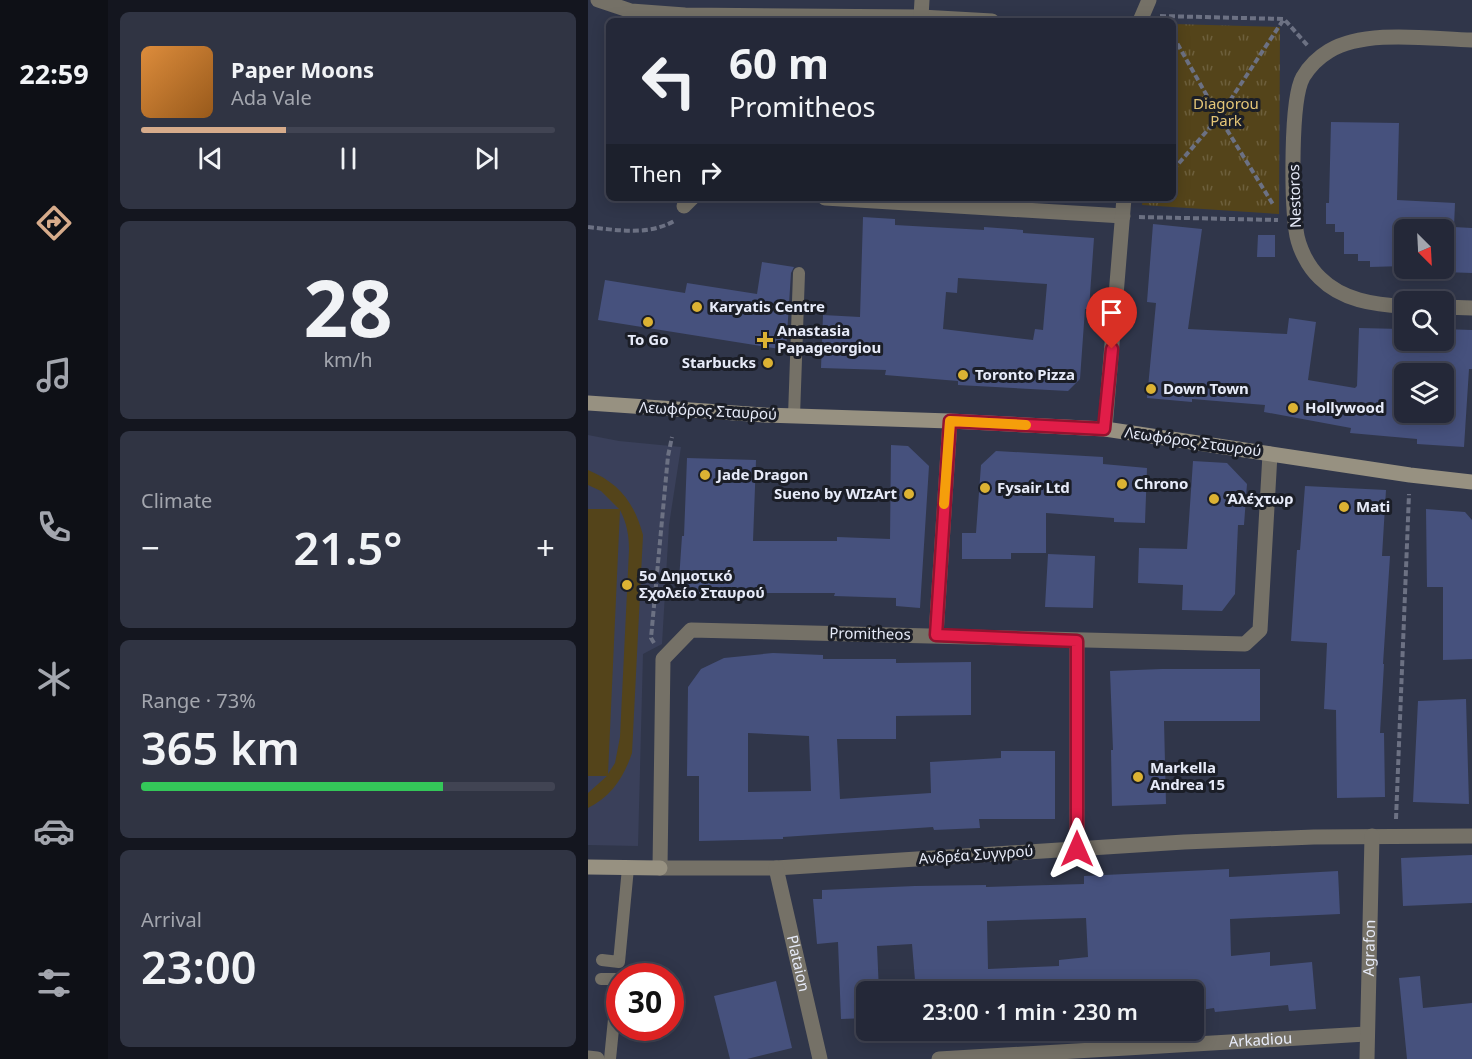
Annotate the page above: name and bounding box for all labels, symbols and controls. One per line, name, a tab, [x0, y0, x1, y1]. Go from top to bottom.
text: 60 m	[729, 34, 829, 91]
icon: left	[630, 42, 708, 120]
text: Paper Moons	[231, 54, 374, 84]
text: 22:59	[19, 55, 89, 92]
text: Ada Vale	[231, 84, 312, 111]
text: Promitheos	[729, 88, 875, 125]
park label: Diagorou Park	[1193, 93, 1259, 130]
icon: previous	[194, 142, 227, 175]
icon: pause	[332, 142, 365, 175]
icon: next	[470, 142, 503, 175]
icon: right	[694, 156, 727, 189]
text: Then	[630, 158, 682, 188]
street label: Nestoros	[1283, 164, 1305, 228]
icon: directions	[33, 202, 75, 244]
north arrow	[1394, 219, 1454, 279]
map controls	[1394, 219, 1454, 423]
text: 28	[303, 254, 393, 360]
pin	[1086, 287, 1137, 349]
button: search	[1394, 291, 1454, 351]
place label: Karyatis Centre	[709, 296, 825, 316]
icon: arrive	[1095, 296, 1128, 329]
marker: Karyatis Centre	[690, 300, 704, 314]
marker: To Go	[641, 315, 655, 329]
place label: Anastasia Papageorgiou	[777, 320, 881, 357]
place label: To Go	[627, 329, 669, 349]
marker: Anastasia Papageorgiou	[758, 333, 772, 347]
text: km/h	[323, 346, 373, 373]
place label: Starbucks	[682, 352, 756, 372]
icon: music	[33, 354, 75, 396]
marker: Starbucks	[761, 356, 775, 370]
button: layers	[1394, 363, 1454, 423]
place label: Toronto Pizza	[975, 364, 1075, 384]
marker: Toronto Pizza	[956, 368, 970, 382]
place label: Down Town	[1163, 378, 1249, 398]
marker: Down Town	[1144, 382, 1158, 396]
street label: Λεωφόρος Σταυρού	[639, 396, 778, 424]
place label: Hollywood	[1305, 397, 1384, 417]
marker: Hollywood	[1286, 401, 1300, 415]
street label: Λεωφόρος Σταυρού	[1123, 421, 1263, 461]
place label: Jade Dragon	[715, 464, 808, 484]
marker: Jade Dragon	[698, 468, 712, 482]
place label: Chrono	[1134, 473, 1188, 493]
place label: Fysair Ltd	[997, 477, 1070, 497]
marker: Chrono	[1115, 477, 1129, 491]
marker: Fysair Ltd	[978, 481, 992, 495]
place label: Sueno by WIzArt	[774, 483, 897, 503]
text: Climate	[141, 487, 212, 514]
marker: Sueno by WIzArt	[902, 487, 916, 501]
place label: Άλέχτωρ	[1226, 488, 1294, 508]
marker: Άλέχτωρ	[1207, 492, 1221, 506]
place label: Mati	[1356, 496, 1390, 516]
marker: Mati	[1337, 500, 1351, 514]
icon: phone	[33, 506, 75, 548]
text: 21.5°	[294, 517, 402, 578]
text: −	[141, 525, 160, 570]
text: +	[536, 525, 555, 570]
place label: 5ο Δημοτικό Σχολείο Σταυρού	[639, 565, 765, 602]
marker: 5ο Δημοτικό Σχολείο Σταυρού	[620, 578, 634, 592]
street label: Promitheos	[829, 622, 911, 644]
icon: climate	[33, 658, 75, 700]
text: Range · 73%	[141, 687, 256, 714]
text: 365 km	[141, 717, 300, 778]
place label: Markella Andrea 15	[1150, 757, 1225, 794]
marker: Markella Andrea 15	[1131, 770, 1145, 784]
icon: car	[33, 810, 75, 852]
position arrow	[1045, 817, 1109, 881]
street label: Ανδρέα Συγγρού	[918, 840, 1034, 868]
text: Arrival	[141, 906, 202, 933]
street label: Agrafon	[1358, 919, 1379, 977]
street label: Plataion	[783, 933, 815, 994]
text: 23:00	[141, 936, 256, 997]
icon: filters	[33, 962, 75, 1004]
speed limit sign: 30	[606, 963, 684, 1041]
text: 23:00 · 1 min · 230 m	[922, 996, 1138, 1026]
street label: Arkadiou	[1228, 1027, 1293, 1051]

